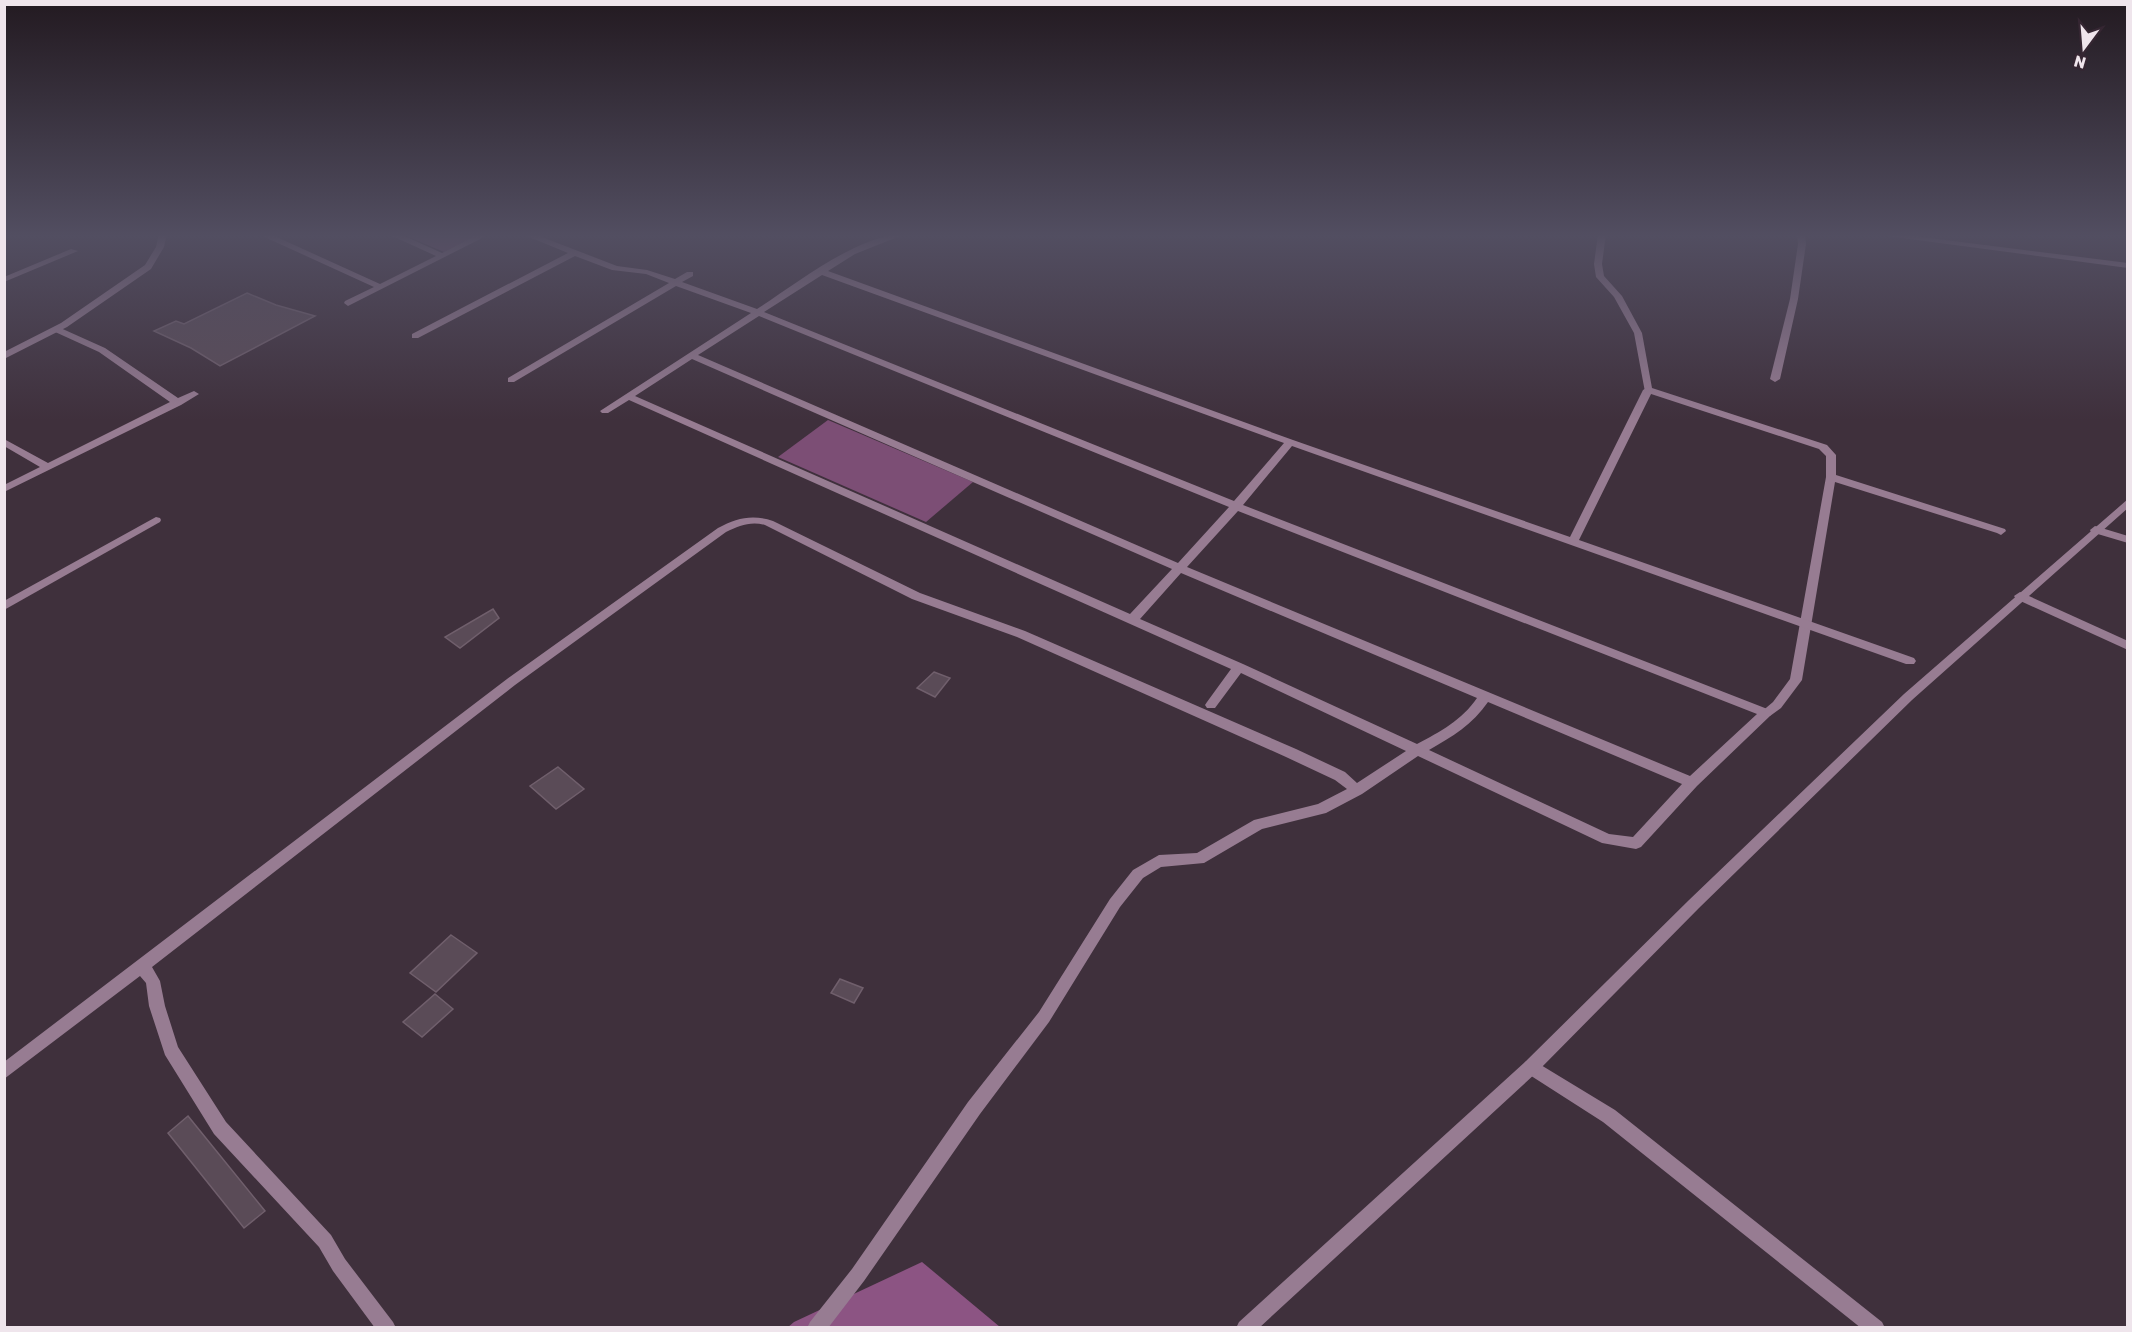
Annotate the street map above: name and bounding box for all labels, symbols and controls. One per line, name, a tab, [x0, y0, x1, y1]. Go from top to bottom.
north arrow	[2054, 18, 2114, 78]
text: N	[2072, 51, 2088, 73]

